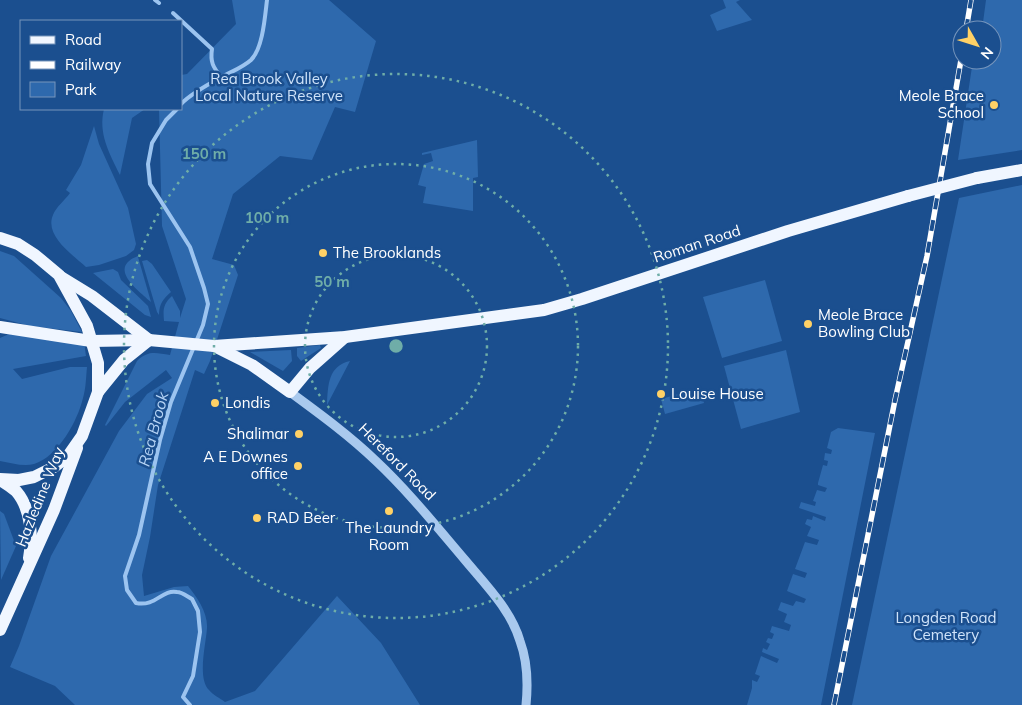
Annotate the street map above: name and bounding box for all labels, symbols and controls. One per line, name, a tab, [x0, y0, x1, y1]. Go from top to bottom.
legend	[20, 20, 182, 110]
north arrow	[952, 20, 1002, 70]
text: Road	[65, 30, 102, 49]
text: N	[977, 43, 997, 63]
text: Railway	[65, 55, 121, 74]
park label: Rea Brook Valley Local Nature Reserve	[195, 69, 343, 105]
text: Park	[65, 80, 97, 99]
place label: Meole Brace School	[899, 86, 984, 122]
marker: Meole Brace School	[988, 99, 1000, 111]
text: 150 m	[182, 144, 226, 163]
text: 100 m	[245, 208, 289, 227]
street label: Roman Road	[651, 221, 743, 267]
place label: The Brooklands	[333, 243, 441, 262]
marker: The Brooklands	[317, 247, 329, 259]
text: 50 m	[314, 272, 350, 291]
place label: Meole Brace Bowling Club	[818, 305, 910, 341]
marker: Meole Brace Bowling Club	[802, 318, 814, 330]
centre of rings	[387, 337, 405, 355]
place label: Louise House	[671, 384, 764, 403]
marker: Louise House	[655, 388, 667, 400]
water label: Rea Brook	[133, 389, 173, 469]
place label: Londis	[225, 393, 270, 412]
marker: Londis	[209, 397, 221, 409]
street label: Hereford Road	[355, 419, 440, 504]
place label: Shalimar	[227, 424, 290, 443]
marker: Shalimar	[293, 428, 305, 440]
street label: Hazledine Way	[11, 444, 68, 550]
place label: A E Downes office	[203, 447, 288, 483]
marker: A E Downes office	[292, 460, 304, 472]
marker: The Laundry Room	[383, 505, 395, 517]
place label: RAD Beer	[267, 508, 336, 527]
marker: RAD Beer	[251, 512, 263, 524]
place label: The Laundry Room	[345, 518, 433, 554]
park label: Longden Road Cemetery	[895, 608, 997, 644]

